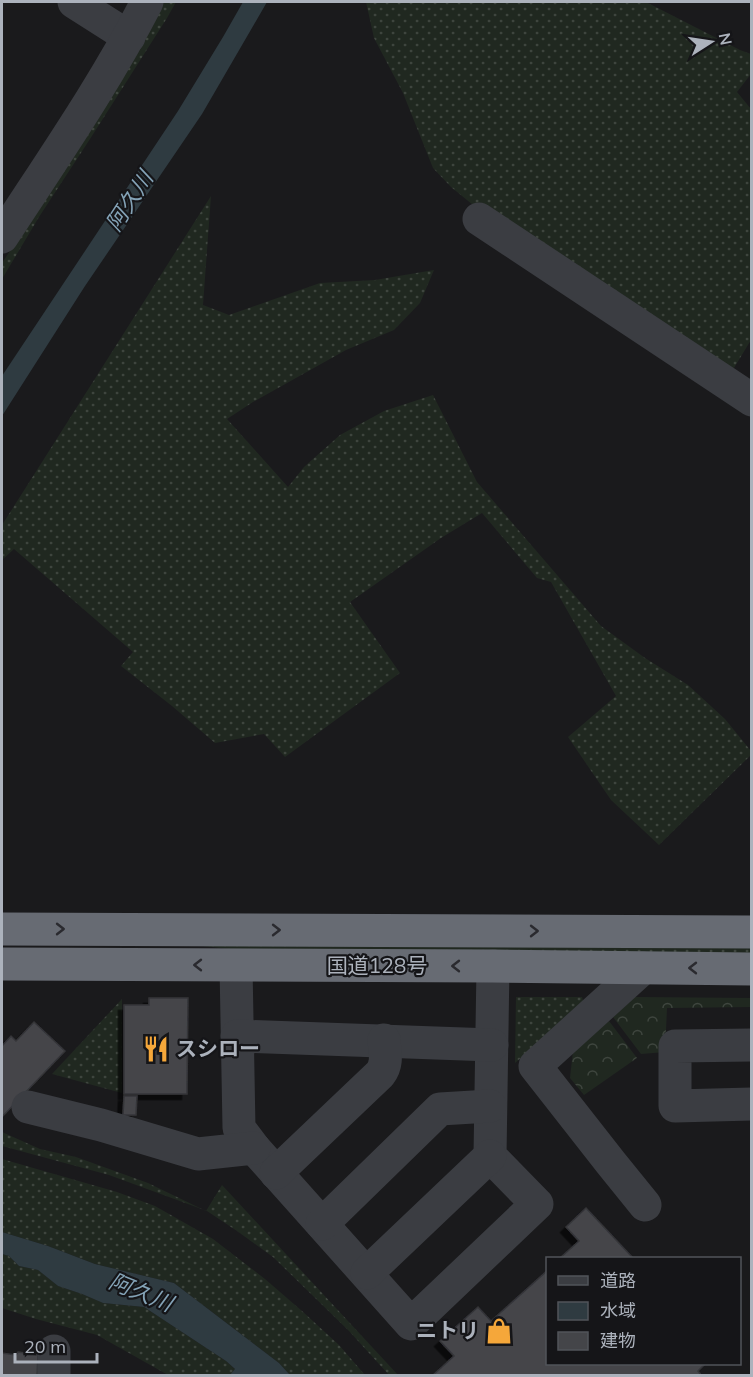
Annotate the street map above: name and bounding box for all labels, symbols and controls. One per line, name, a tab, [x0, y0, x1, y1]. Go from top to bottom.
north arrow	[681, 12, 741, 72]
text: N	[715, 31, 737, 47]
water label: 阿久川	[99, 164, 160, 236]
one-way arrow	[55, 923, 64, 936]
one-way arrow	[271, 924, 280, 936]
one-way arrow	[529, 925, 538, 937]
street label: 国道128号	[327, 952, 427, 978]
one-way arrow	[194, 959, 203, 971]
one-way arrow	[452, 960, 461, 972]
one-way arrow	[689, 962, 698, 974]
restaurant icon: スシロー	[141, 1034, 171, 1064]
place label: スシロー	[176, 1035, 260, 1061]
legend	[546, 1257, 741, 1365]
water label: 阿久川	[105, 1267, 179, 1318]
text: 道路	[600, 1269, 636, 1292]
text: 水域	[600, 1299, 636, 1322]
shop icon: ニトリ	[484, 1316, 514, 1346]
place label: ニトリ	[416, 1317, 479, 1343]
scale bar	[15, 1326, 98, 1364]
text: 建物	[600, 1329, 636, 1352]
text: 20 m	[24, 1335, 66, 1358]

